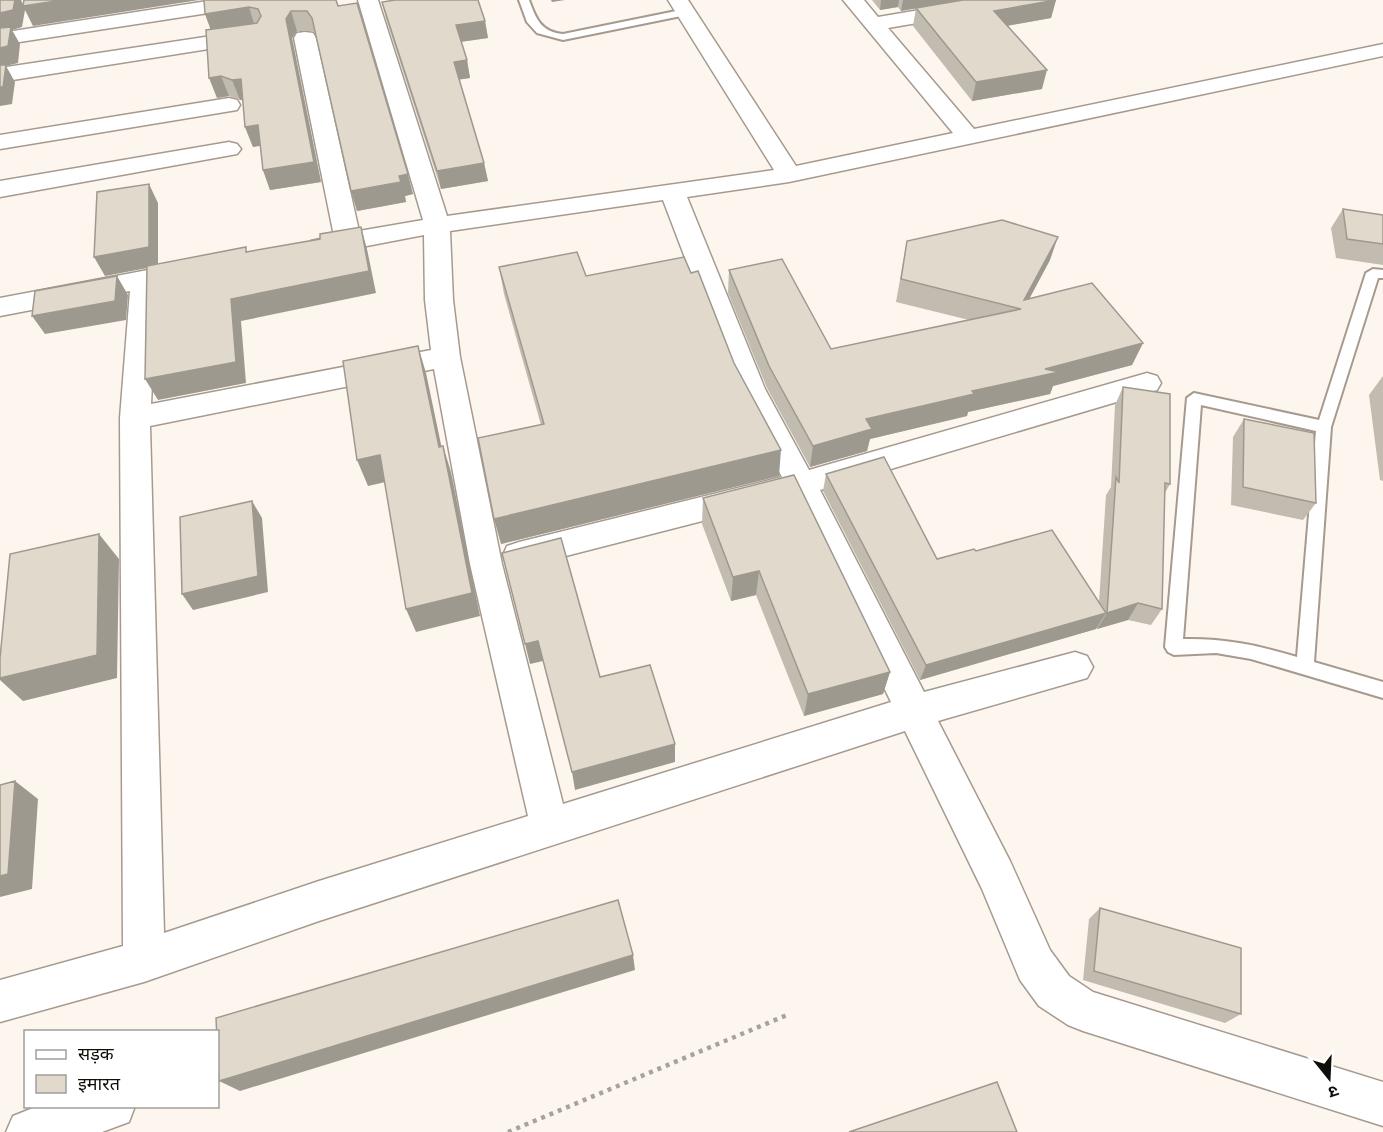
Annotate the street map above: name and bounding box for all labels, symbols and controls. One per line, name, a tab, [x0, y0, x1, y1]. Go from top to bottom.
legend	[24, 1030, 219, 1108]
text: सड़क	[78, 1042, 115, 1065]
north arrow	[1299, 1048, 1359, 1108]
text: इमारत	[78, 1072, 121, 1095]
text: उ	[1325, 1081, 1341, 1103]

